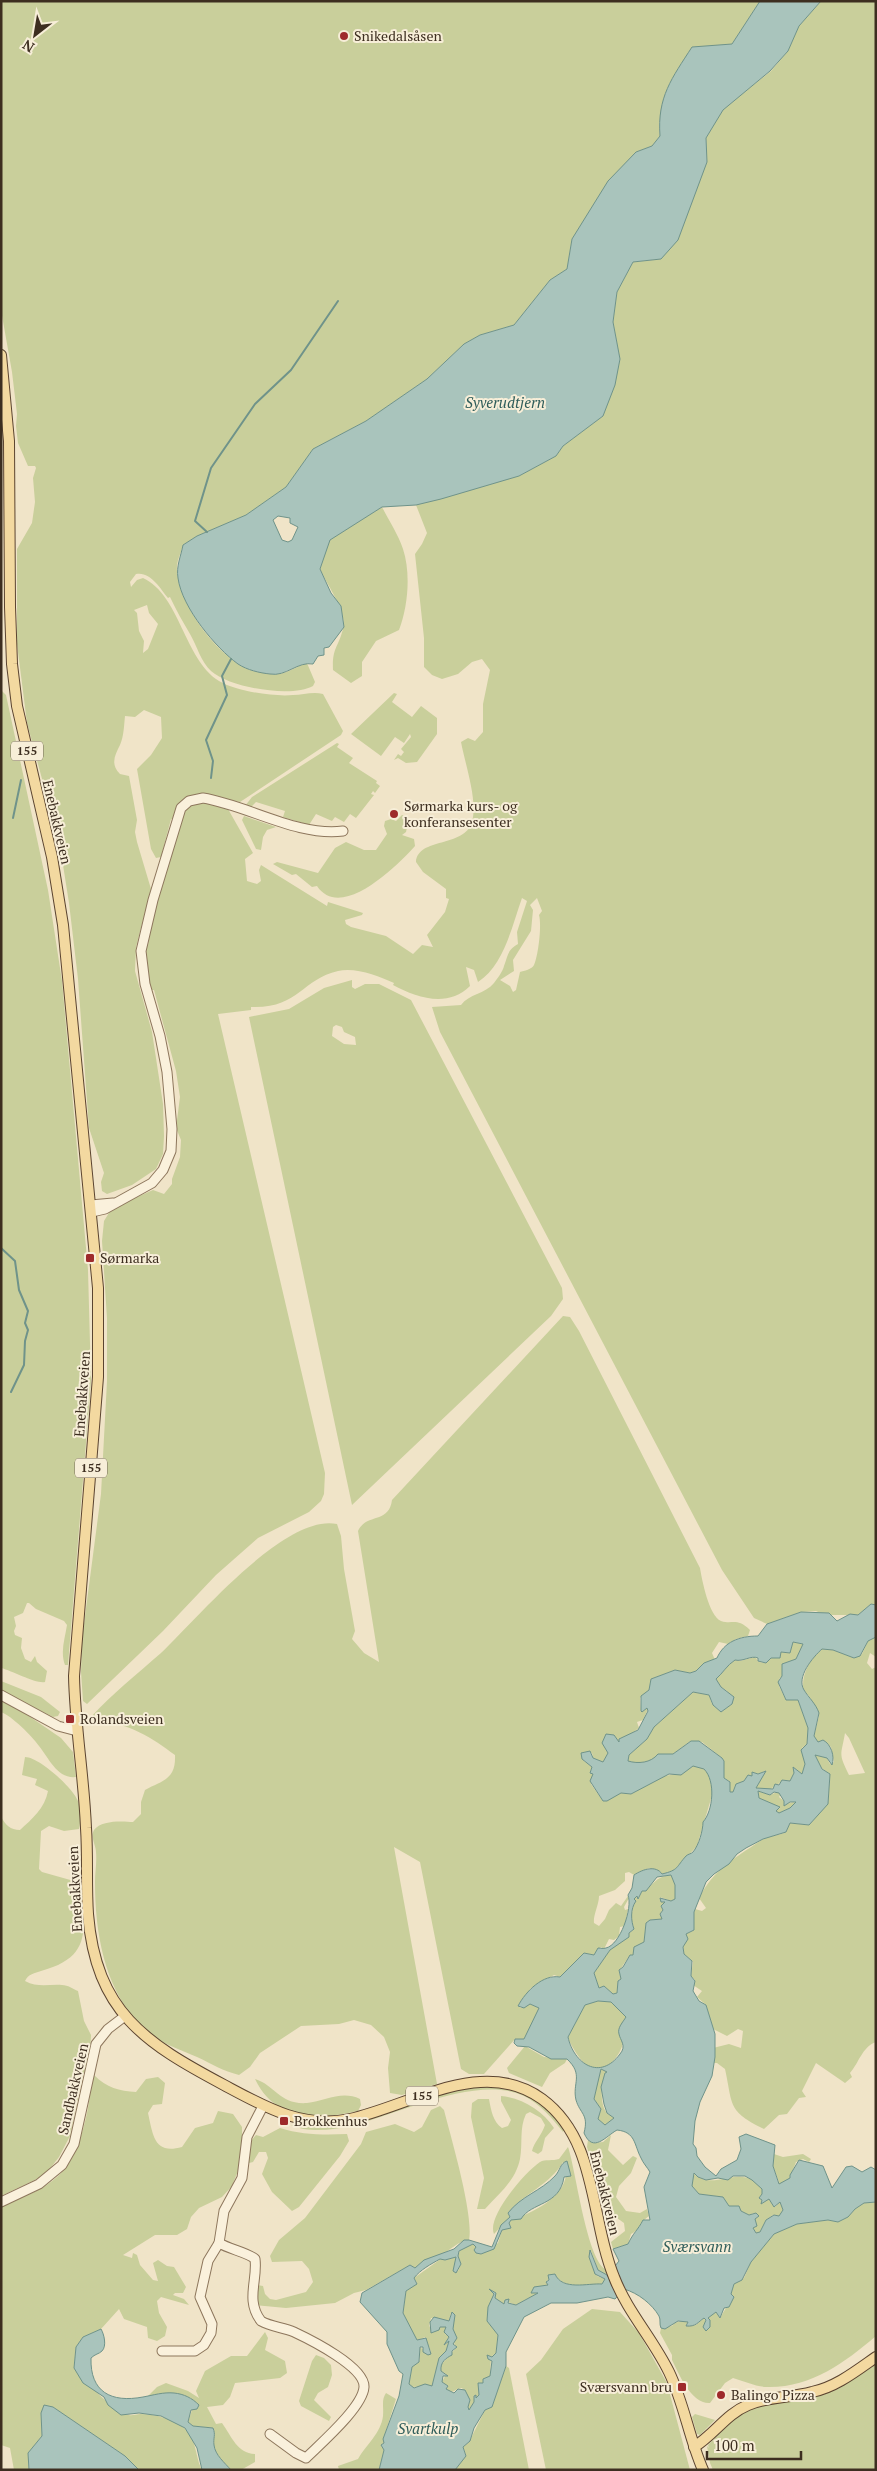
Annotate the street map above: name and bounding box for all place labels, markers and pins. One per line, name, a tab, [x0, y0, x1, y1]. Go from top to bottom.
place label: Snikedalsåsen	[354, 26, 442, 45]
marker: Snikedalsåsen	[338, 30, 350, 42]
place label: Sørmarka kurs- og konferansesenter	[404, 796, 518, 831]
marker: Sørmarka kurs- og konferansesenter	[388, 808, 400, 820]
place label: Sørmarka	[100, 1248, 159, 1267]
marker: Sørmarka	[84, 1252, 96, 1264]
place label: Rolandsveien	[80, 1709, 164, 1728]
marker: Rolandsveien	[64, 1713, 76, 1725]
place label: Brokkenhus	[294, 2111, 368, 2130]
marker: Brokkenhus	[278, 2115, 290, 2127]
place label: Sværsvann bru	[580, 2377, 672, 2396]
marker: Sværsvann bru	[676, 2381, 688, 2393]
place label: Balingo Pizza	[731, 2385, 815, 2404]
marker: Balingo Pizza	[715, 2389, 727, 2401]

